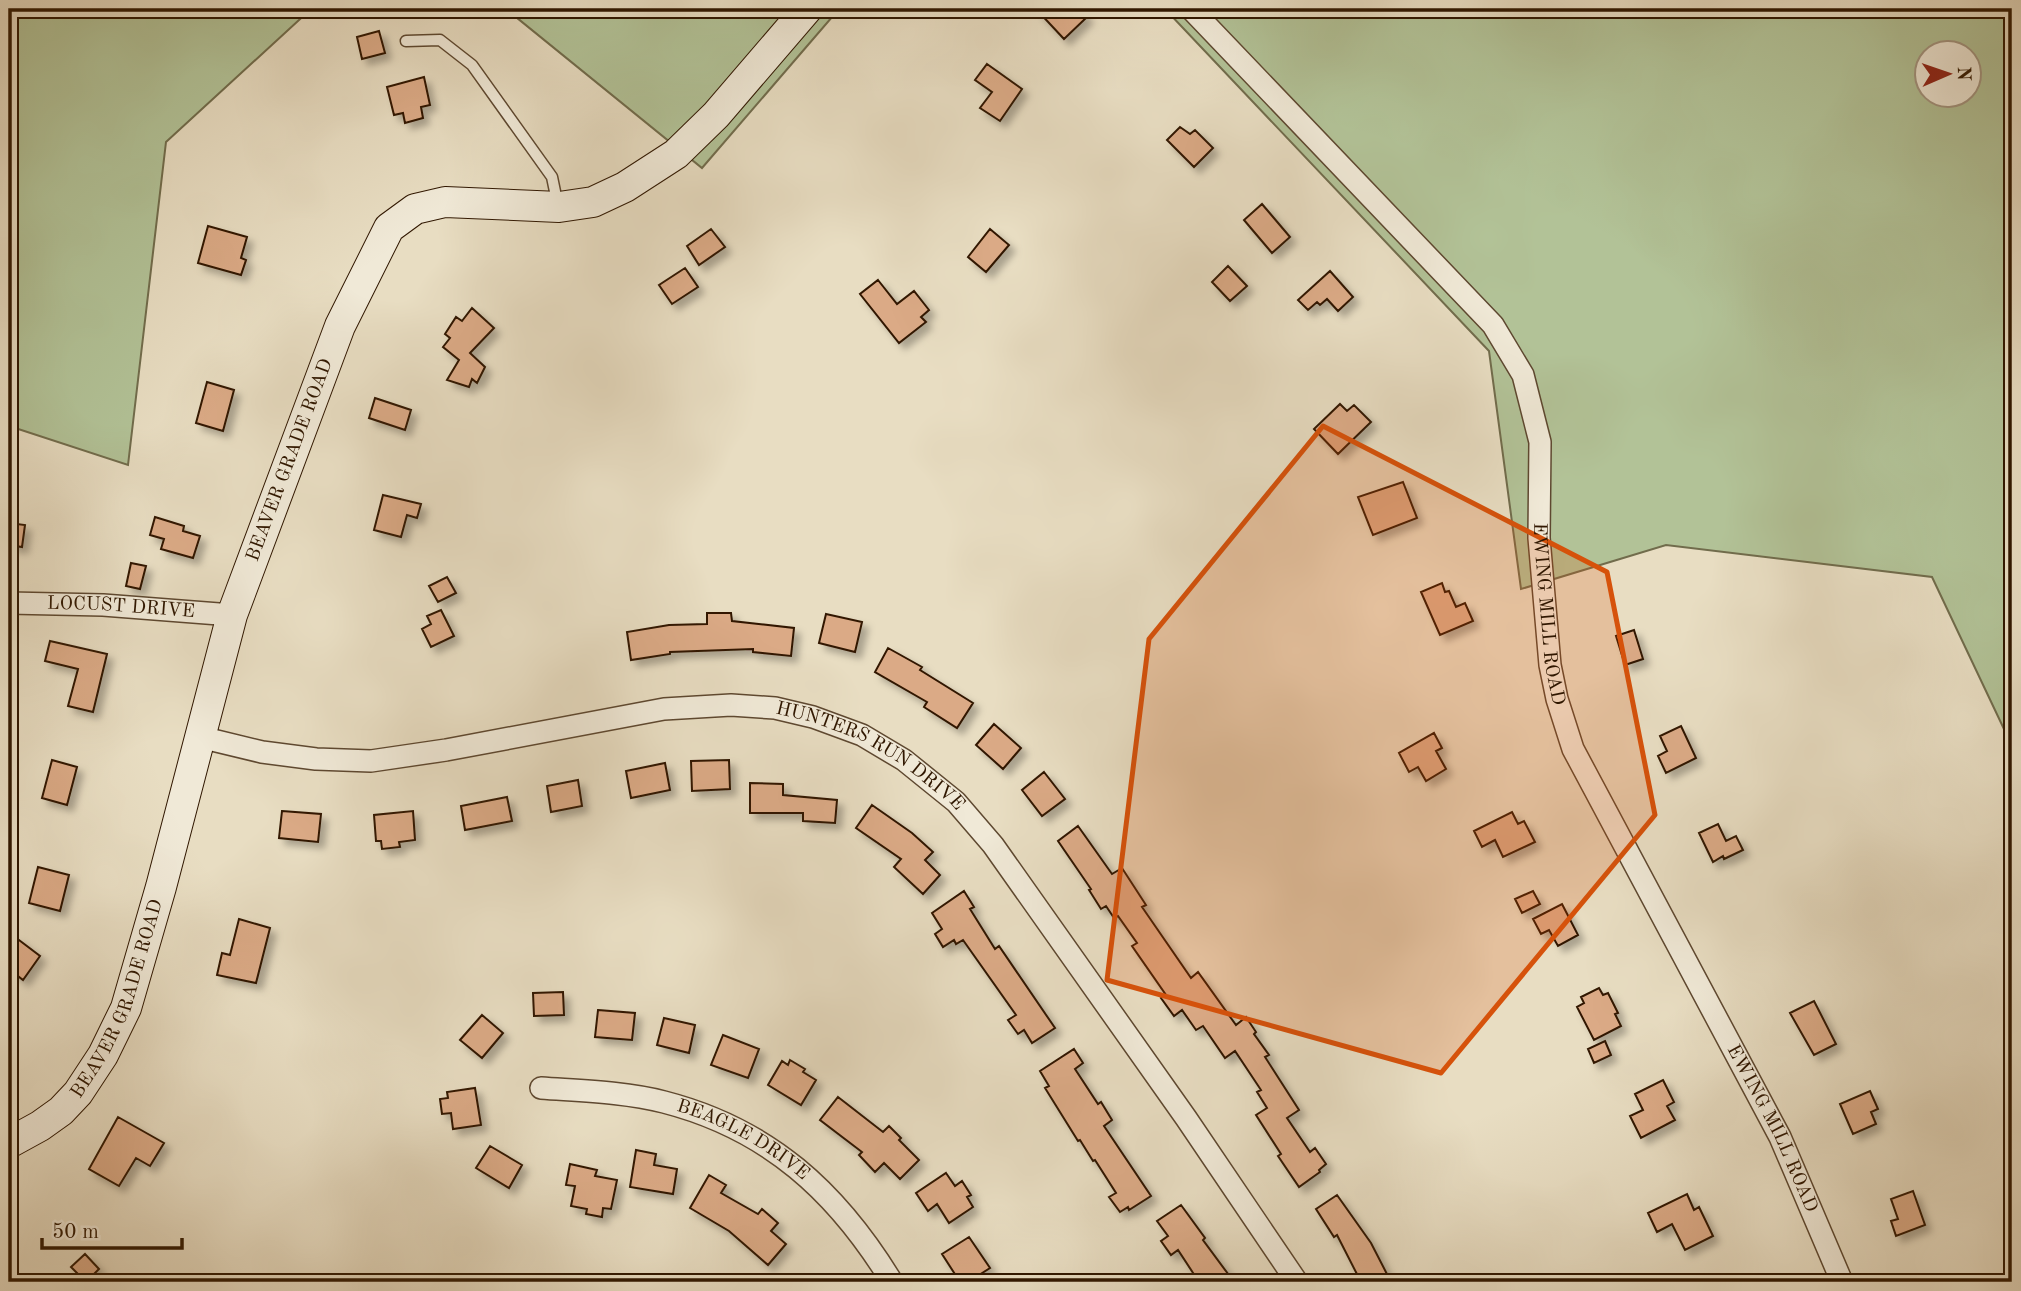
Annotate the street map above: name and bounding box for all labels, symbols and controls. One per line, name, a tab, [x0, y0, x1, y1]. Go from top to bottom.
north arrow	[1912, 38, 1982, 108]
text: N	[1953, 66, 1972, 82]
street label: BEAVER GRADE ROAD	[243, 356, 336, 564]
street label: EWING MILL ROAD	[1529, 522, 1568, 707]
street label: LOCUST DRIVE	[47, 594, 195, 622]
street label: HUNTERS RUN DRIVE	[774, 699, 968, 814]
street label: BEAVER GRADE ROAD	[68, 897, 166, 1102]
street label: EWING MILL ROAD	[1723, 1042, 1821, 1215]
street label: BEAGLE DRIVE	[674, 1097, 813, 1184]
scale bar	[42, 1207, 182, 1251]
text: 50 m	[52, 1222, 99, 1243]

